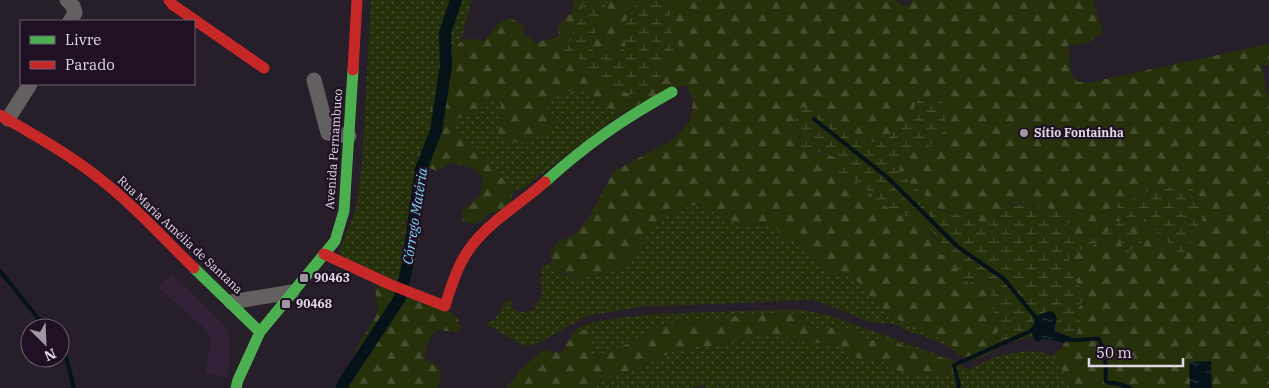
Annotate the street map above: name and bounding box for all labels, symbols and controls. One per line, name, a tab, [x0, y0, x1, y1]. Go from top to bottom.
legend	[20, 20, 195, 85]
text: Livre	[65, 30, 101, 49]
text: Parado	[65, 55, 115, 74]
street label: Avenida Pernambuco	[322, 88, 345, 210]
place label: Sítio Fontainha	[1034, 125, 1124, 140]
marker: Sítio Fontainha	[1018, 127, 1030, 139]
water label: Córrego Matéria	[398, 166, 432, 266]
street label: Rua Maria Amélia de Santana	[115, 173, 246, 297]
place label: 90463	[314, 270, 350, 285]
marker: 90463	[298, 272, 310, 284]
place label: 90468	[296, 296, 332, 311]
marker: 90468	[280, 298, 292, 310]
north arrow	[20, 318, 70, 368]
scale bar	[1089, 336, 1183, 368]
text: 50 m	[1096, 343, 1132, 362]
text: N	[42, 344, 59, 365]

